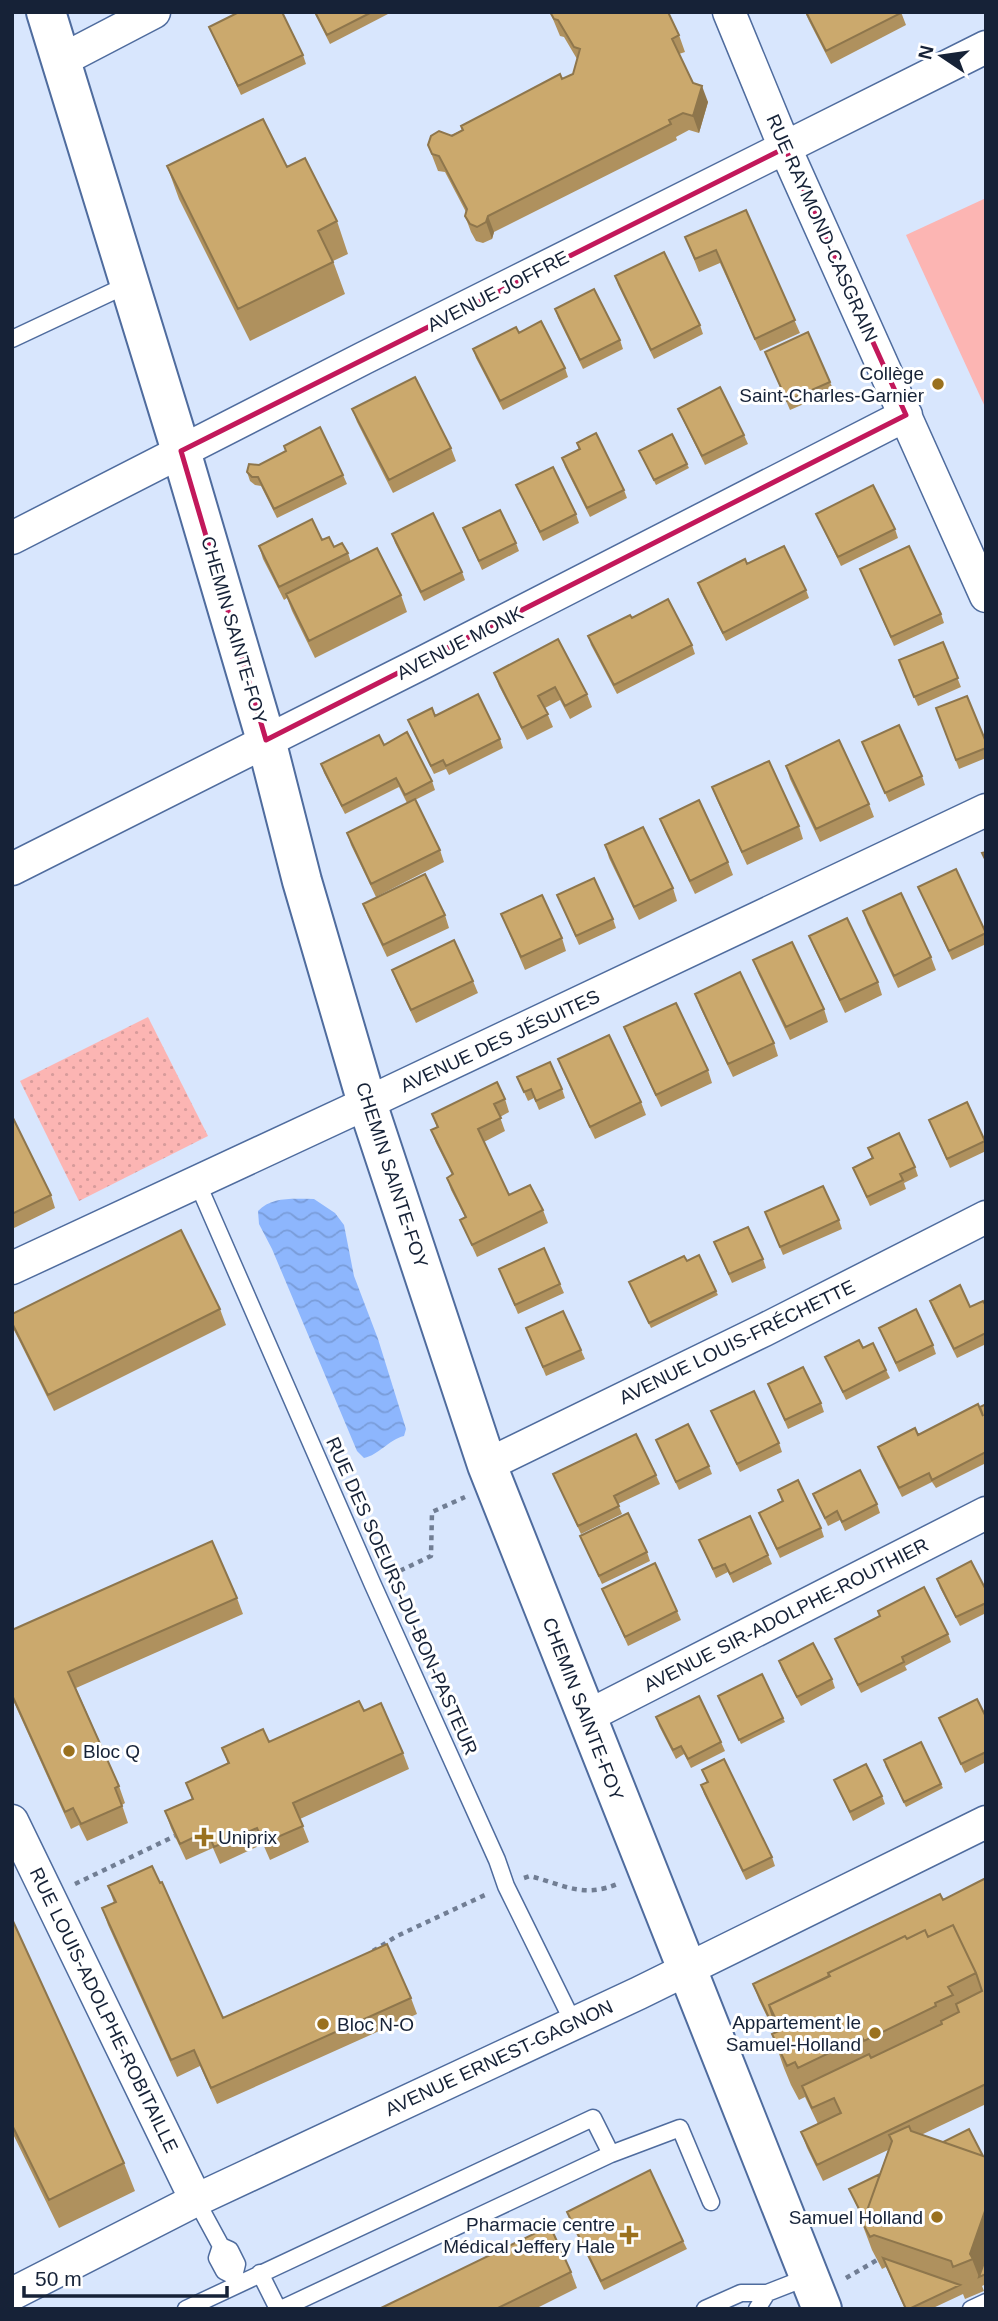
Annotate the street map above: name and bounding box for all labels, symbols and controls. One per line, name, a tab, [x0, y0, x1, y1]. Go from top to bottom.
north arrow	[907, 21, 977, 91]
text: N	[914, 43, 938, 61]
street label: RUE RAYMOND-CASGRAIN	[762, 111, 882, 345]
street label: AVENUE JOFFRE	[424, 246, 572, 336]
place label: Collège Saint-Charles-Garnier	[739, 363, 925, 406]
marker: Collège Saint-Charles-Garnier	[930, 376, 946, 392]
street label: CHEMIN SAINTE-FOY	[197, 534, 271, 727]
street label: AVENUE MONK	[393, 602, 527, 684]
street label: AVENUE DES JÉSUITES	[397, 986, 603, 1096]
street label: CHEMIN SAINTE-FOY	[352, 1079, 432, 1271]
street label: AVENUE LOUIS-FRÉCHETTE	[616, 1276, 858, 1408]
street label: RUE DES SOEURS-DU-BON-PASTEUR	[322, 1434, 482, 1758]
street label: AVENUE SIR-ADOLPHE-ROUTHIER	[640, 1534, 932, 1696]
street label: CHEMIN SAINTE-FOY	[538, 1615, 628, 1804]
place label: Bloc Q	[83, 1741, 140, 1762]
marker: Bloc Q	[61, 1743, 77, 1759]
place label: Uniprix	[218, 1827, 278, 1848]
marker: Uniprix	[196, 1829, 212, 1845]
street label: RUE LOUIS-ADOLPHE-ROBITAILLE	[26, 1864, 182, 2156]
street label: AVENUE ERNEST-GAGNON	[382, 1996, 616, 2120]
place label: Appartement le Samuel-Holland	[726, 2012, 861, 2055]
place label: Bloc N-O	[337, 2014, 414, 2035]
marker: Bloc N-O	[315, 2016, 331, 2032]
marker: Appartement le Samuel-Holland	[867, 2025, 883, 2041]
place label: Samuel Holland	[789, 2207, 923, 2228]
marker: Samuel Holland	[929, 2209, 945, 2225]
place label: Pharmacie centre Médical Jeffery Hale	[443, 2214, 615, 2257]
marker: Pharmacie centre Médical Jeffery Hale	[621, 2227, 637, 2243]
scale bar	[24, 2254, 228, 2298]
text: 50 m	[35, 2267, 82, 2290]

